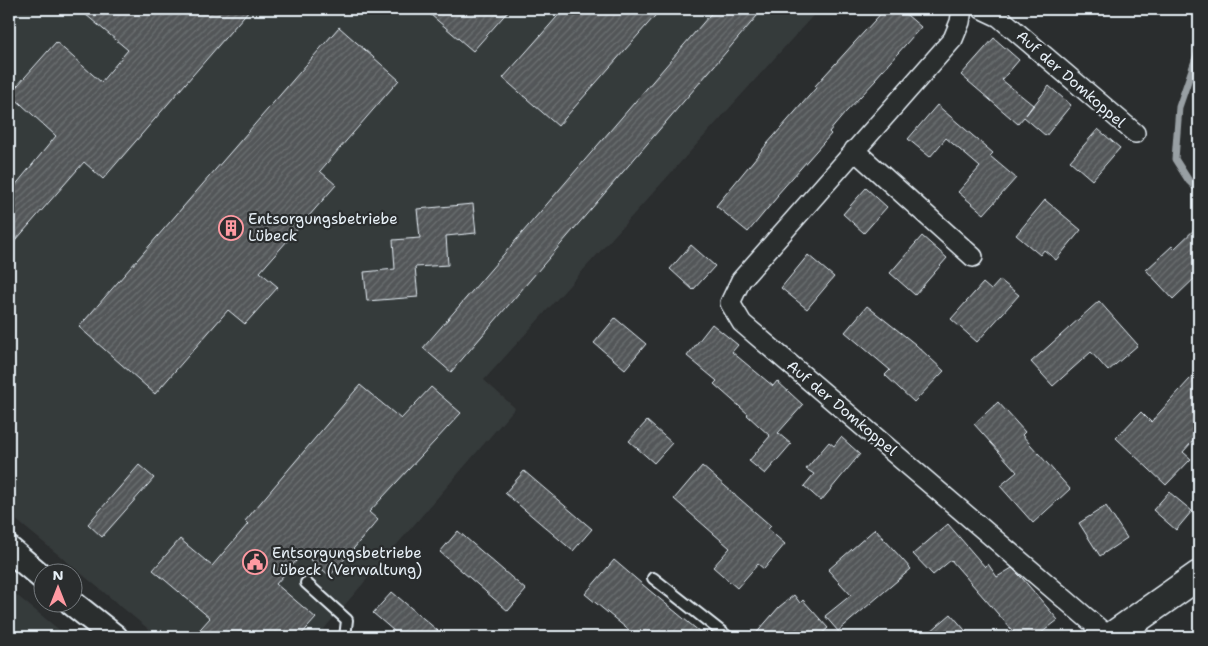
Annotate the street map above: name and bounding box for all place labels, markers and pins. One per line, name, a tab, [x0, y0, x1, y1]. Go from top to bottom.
place label: Entsorgungsbetriebe Lübeck	[248, 209, 398, 246]
building icon: Entsorgungsbetriebe Lübeck	[218, 215, 244, 241]
place label: Entsorgungsbetriebe Lübeck (Verwaltung)	[272, 543, 422, 580]
public building icon: Entsorgungsbetriebe Lübeck (Verwaltung)	[242, 549, 268, 575]

